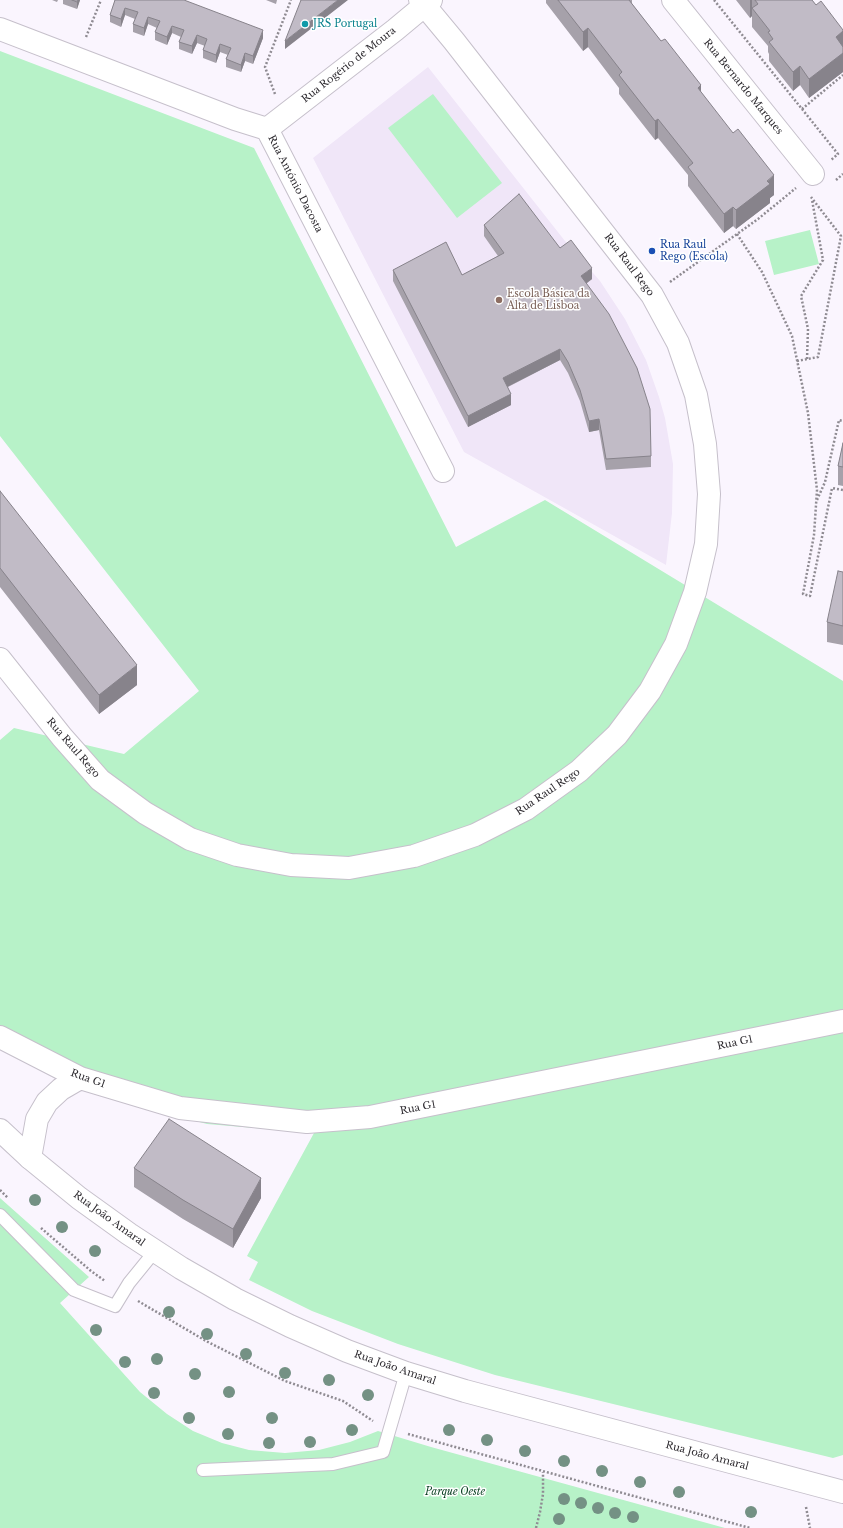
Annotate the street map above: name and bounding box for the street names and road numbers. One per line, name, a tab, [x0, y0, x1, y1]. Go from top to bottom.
street label: Rua Rogério de Moura	[300, 25, 398, 105]
street label: Rua Bernardo Marques	[701, 37, 785, 137]
street label: Rua António Dacosta	[265, 133, 325, 235]
street label: Rua Raul Rego	[602, 231, 656, 299]
street label: Rua Raul Rego	[44, 716, 102, 780]
street label: Rua Raul Rego	[513, 766, 583, 818]
street label: Rua G1	[716, 1033, 754, 1053]
street label: Rua G1	[69, 1067, 107, 1091]
street label: Rua G1	[399, 1099, 437, 1117]
street label: Rua João Amaral	[71, 1189, 147, 1249]
street label: Rua João Amaral	[353, 1348, 437, 1388]
street label: Rua João Amaral	[664, 1439, 750, 1473]

